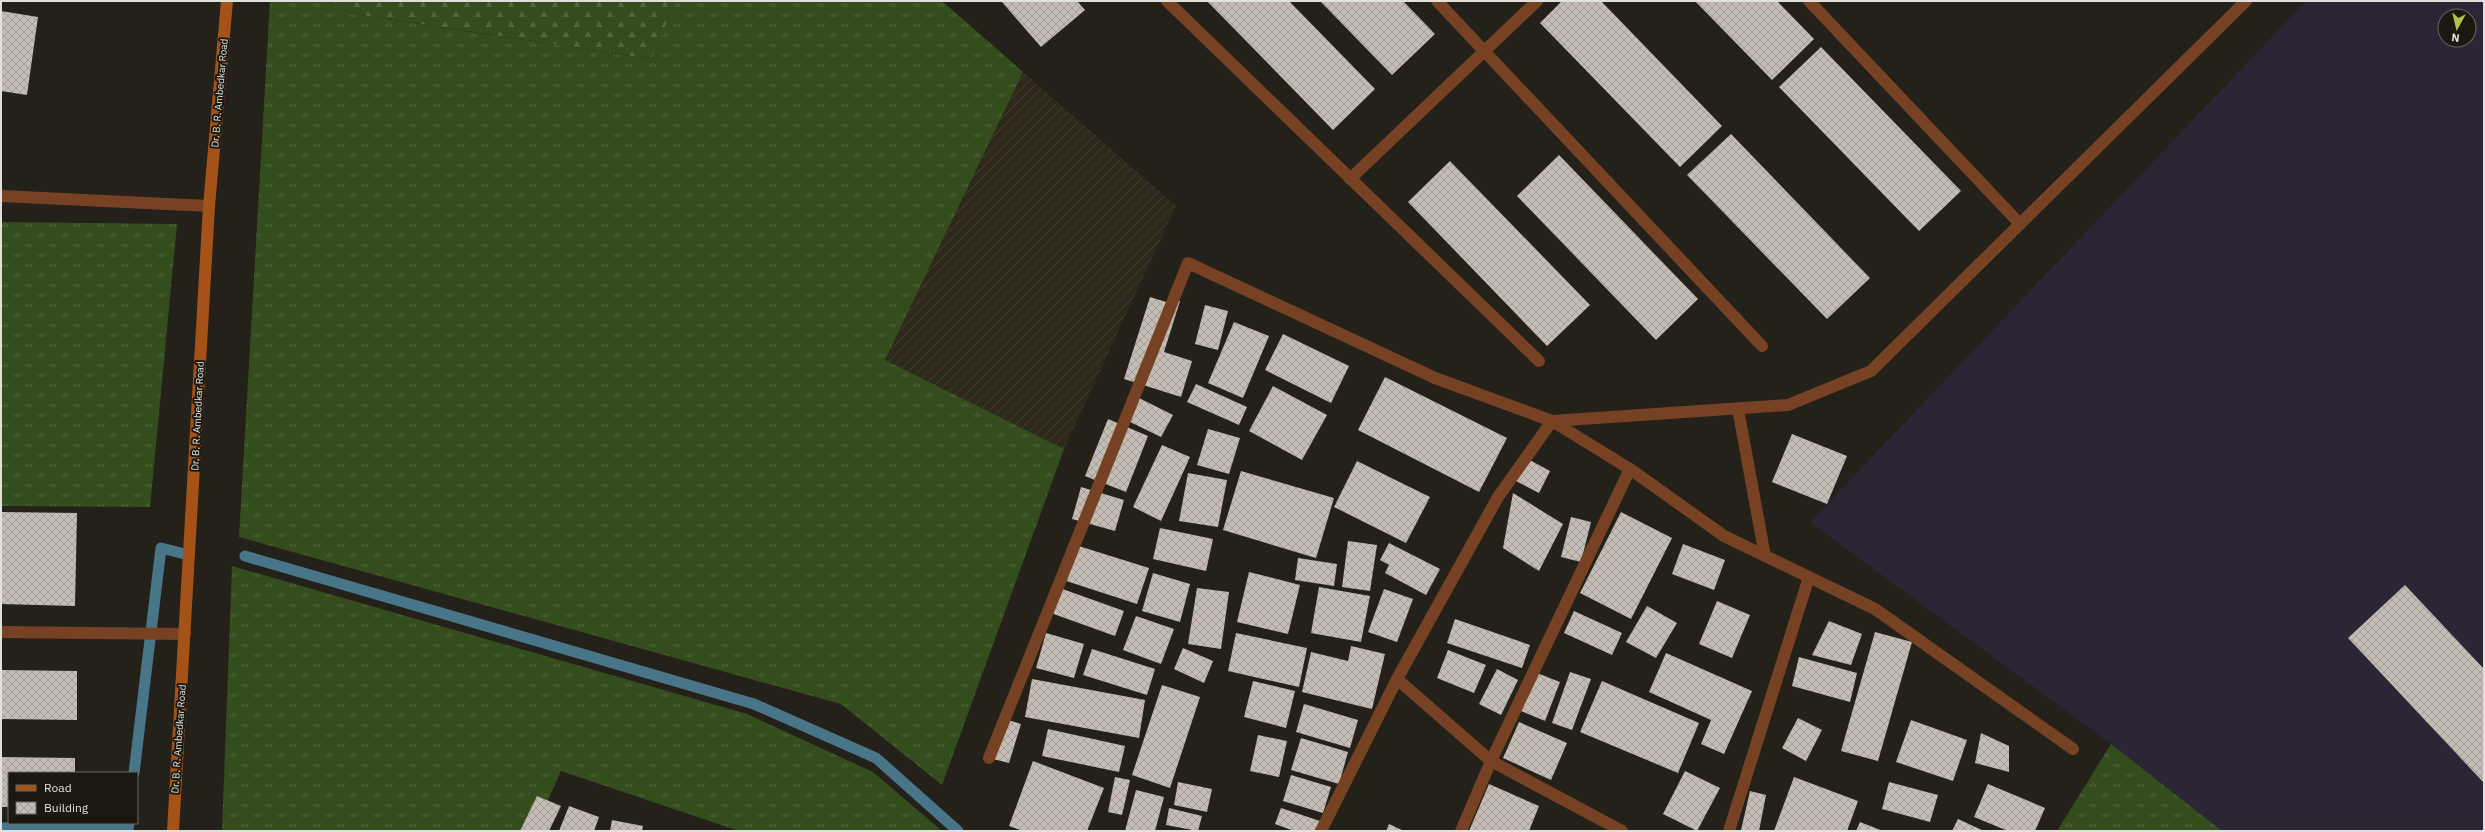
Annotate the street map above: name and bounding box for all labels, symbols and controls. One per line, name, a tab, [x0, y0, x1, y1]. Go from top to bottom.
north arrow	[2437, 8, 2477, 48]
text: N	[2451, 30, 2461, 45]
street label: Dr. B. R. Ambedkar Road	[208, 38, 231, 148]
street label: Dr. B. R. Ambedkar Road	[188, 361, 207, 471]
street label: Dr. B. R. Ambedkar Road	[168, 684, 189, 794]
legend	[8, 772, 138, 824]
text: Road	[44, 780, 72, 795]
text: Building	[44, 800, 89, 815]

